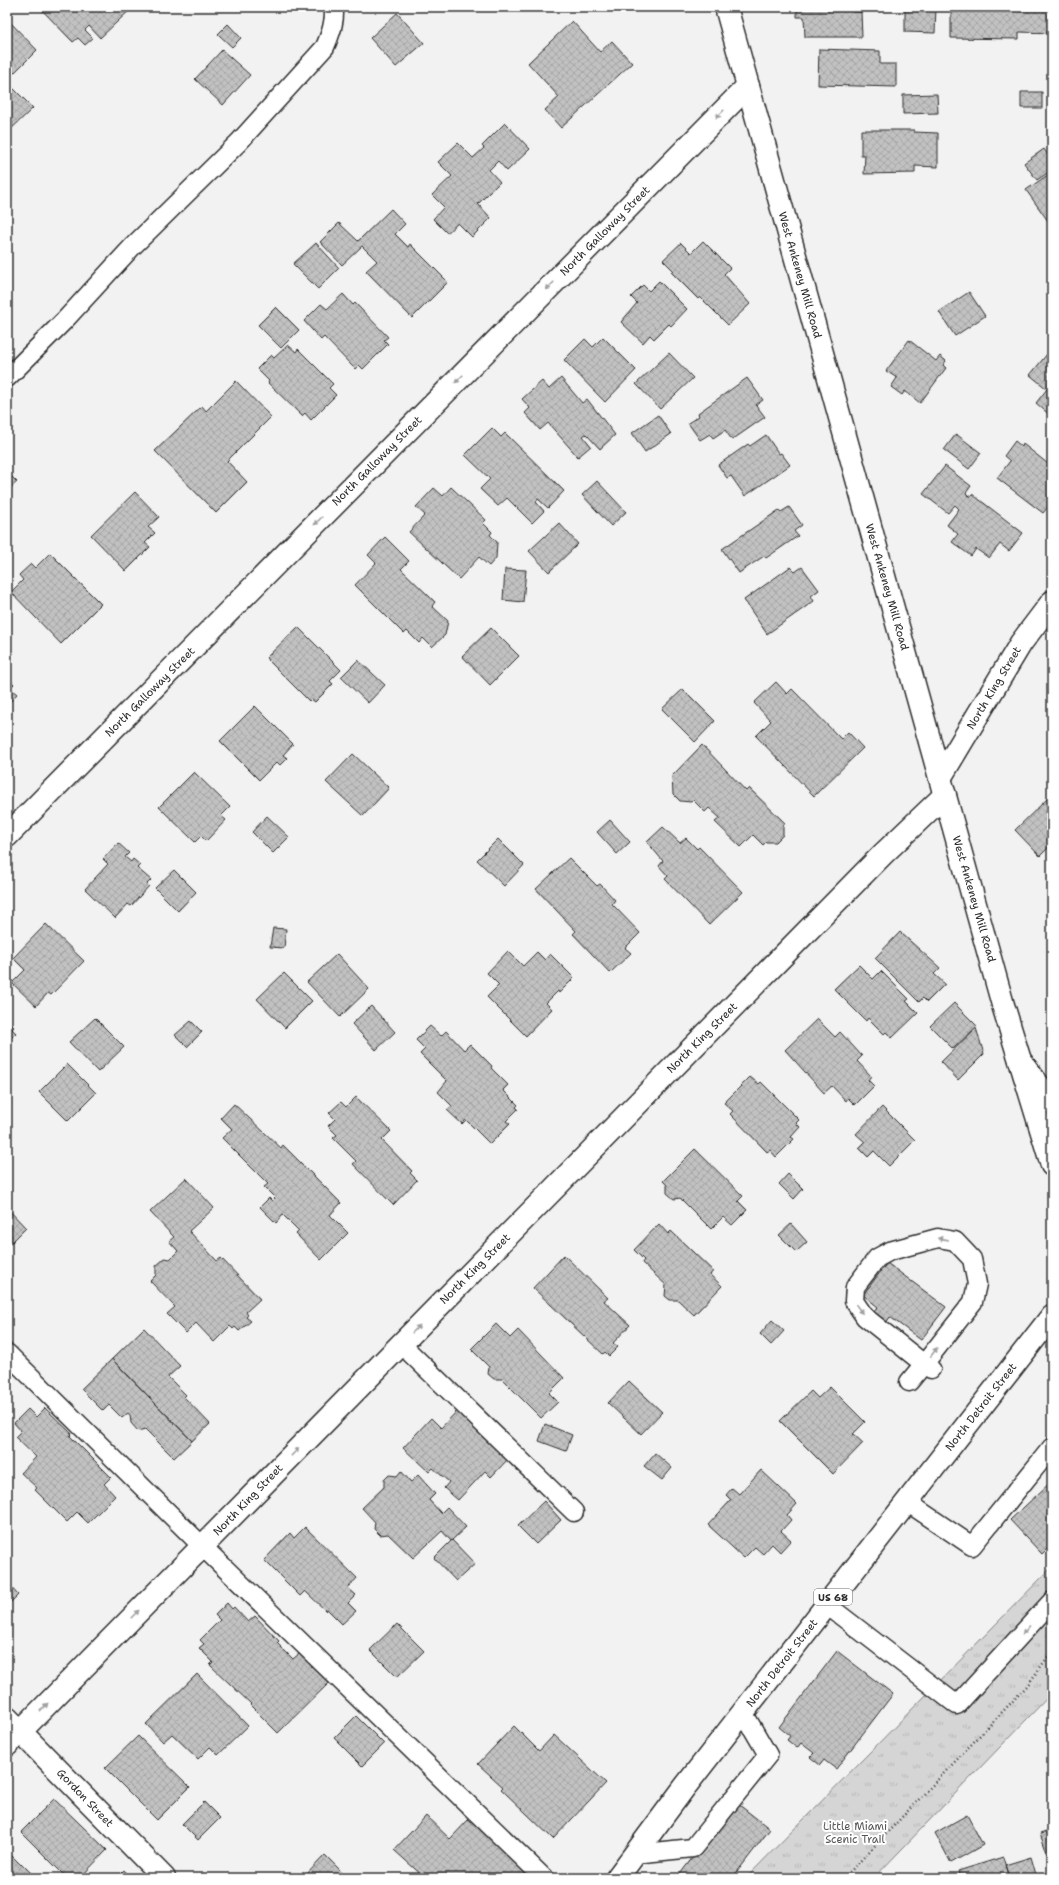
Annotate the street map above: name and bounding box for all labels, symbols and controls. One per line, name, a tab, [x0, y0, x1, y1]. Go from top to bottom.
one-way arrow	[715, 109, 725, 119]
street label: North Galloway Street	[557, 183, 653, 279]
street label: West Ankeney Mill Road	[775, 210, 825, 340]
one-way arrow	[545, 281, 555, 291]
one-way arrow	[454, 374, 464, 383]
street label: North Galloway Street	[329, 413, 425, 509]
one-way arrow	[313, 516, 323, 526]
street label: West Ankeney Mill Road	[862, 522, 912, 652]
street label: North Galloway Street	[102, 644, 198, 740]
street label: North King Street	[963, 644, 1025, 732]
street label: West Ankeney Mill Road	[949, 834, 999, 964]
street label: North King Street	[663, 999, 741, 1077]
street label: North King Street	[436, 1230, 514, 1308]
one-way arrow	[937, 1236, 949, 1242]
one-way arrow	[855, 1303, 863, 1314]
one-way arrow	[411, 1324, 421, 1334]
one-way arrow	[930, 1347, 938, 1357]
street label: North Detroit Street	[942, 1360, 1020, 1454]
one-way arrow	[290, 1447, 300, 1457]
street label: North King Street	[210, 1461, 286, 1539]
road number: US 68	[814, 1589, 852, 1605]
one-way arrow	[131, 1609, 140, 1619]
street label: North Detroit Street	[743, 1616, 821, 1710]
one-way arrow	[1021, 1624, 1030, 1635]
one-way arrow	[39, 1702, 49, 1712]
street label: Gordon Street	[53, 1765, 117, 1831]
park label: Little Miami Scenic Trail	[823, 1819, 887, 1847]

